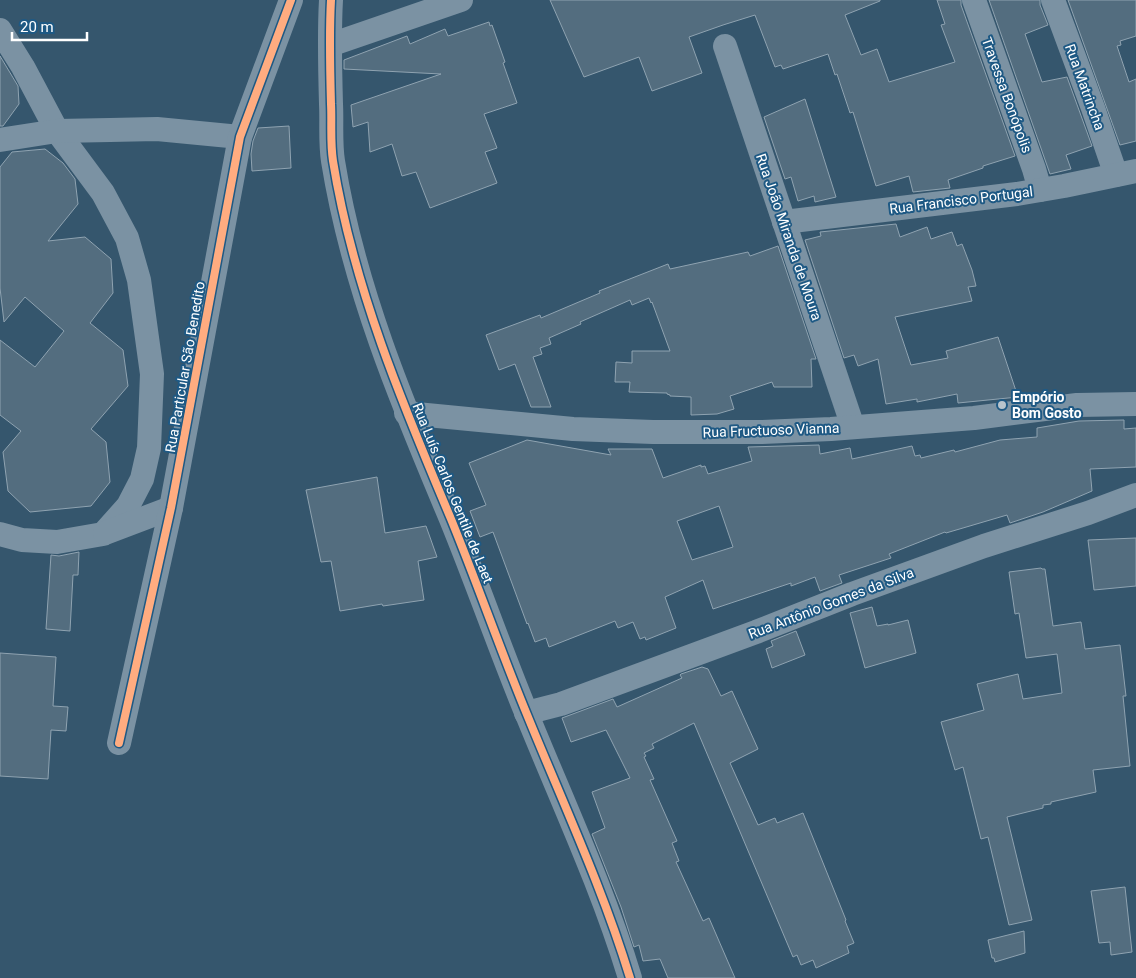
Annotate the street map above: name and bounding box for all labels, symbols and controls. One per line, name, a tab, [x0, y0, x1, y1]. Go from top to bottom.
scale bar	[12, 10, 88, 42]
text: 20 m	[20, 18, 54, 36]
street label: Travessa Bonópolis	[979, 35, 1035, 155]
street label: Rua Matrincha	[1062, 42, 1108, 132]
street label: Rua João Miranda de Moura	[753, 151, 825, 323]
street label: Rua Francisco Portugal	[888, 183, 1034, 217]
street label: Rua Particular São Benedito	[162, 280, 208, 454]
place label: Empório Bom Gosto	[1012, 389, 1082, 421]
marker: Empório Bom Gosto	[996, 399, 1008, 411]
street label: Rua Luís Carlos Gentile de Laet	[409, 401, 497, 586]
street label: Rua Fructuoso Vianna	[702, 420, 840, 440]
street label: Rua Antônio Gomes da Silva	[746, 564, 916, 642]

